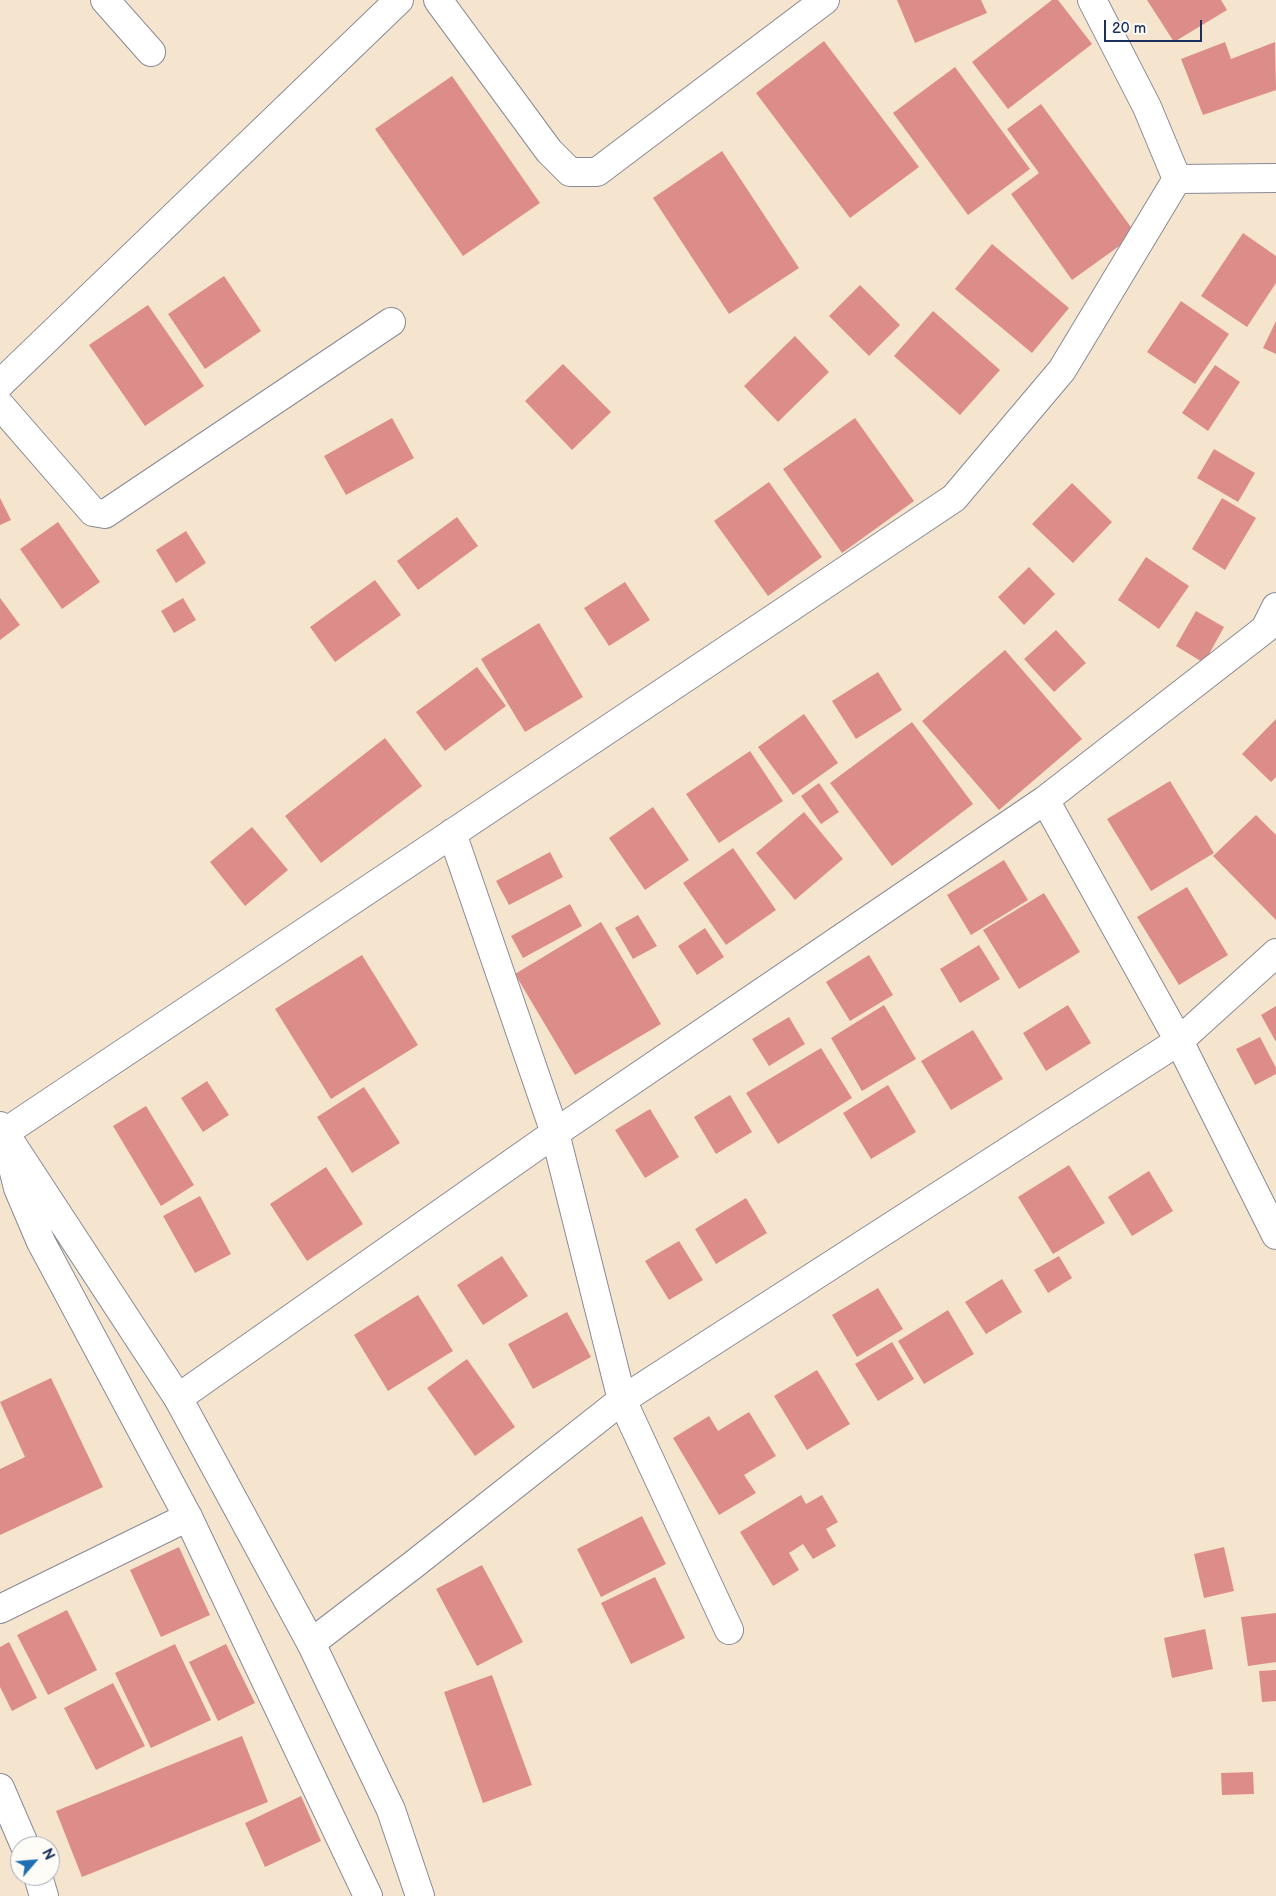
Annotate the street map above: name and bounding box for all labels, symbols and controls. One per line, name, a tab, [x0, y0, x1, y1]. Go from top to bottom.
scale bar	[1106, 10, 1204, 42]
text: 20 m	[1112, 19, 1146, 38]
north arrow	[10, 1836, 60, 1886]
text: N	[38, 1846, 58, 1863]

